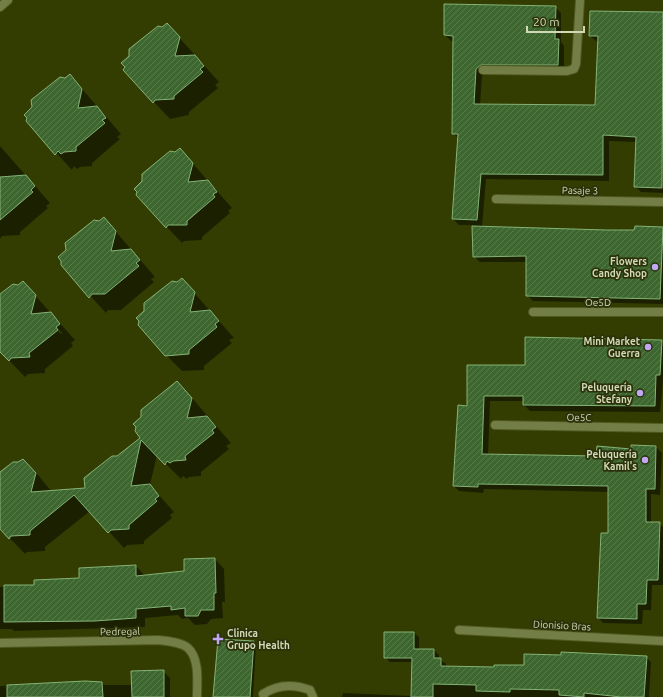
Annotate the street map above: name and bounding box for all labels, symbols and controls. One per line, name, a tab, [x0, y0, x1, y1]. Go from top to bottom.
scale bar	[527, 8, 584, 34]
text: 20 m	[533, 15, 560, 28]
street label: Pasaje 3	[562, 185, 598, 196]
place label: Flowers Candy Shop	[592, 256, 647, 279]
marker: Flowers Candy Shop	[650, 262, 660, 272]
street label: Oe5D	[585, 297, 611, 308]
place label: Mini Market Guerra	[584, 336, 641, 359]
marker: Mini Market Guerra	[643, 342, 653, 352]
place label: Peluquería Stefany	[581, 381, 633, 405]
marker: Peluquería Stefany	[635, 388, 645, 398]
street label: Oe5C	[566, 412, 592, 423]
place label: Peluquería Kamil's	[586, 448, 637, 472]
marker: Peluquería Kamil's	[640, 455, 650, 465]
street label: Dionisio Bras	[533, 618, 591, 633]
street label: Pedregal	[100, 626, 140, 637]
place label: Clinica Grupo Health	[227, 628, 290, 651]
marker: Clinica Grupo Health	[212, 633, 224, 645]

